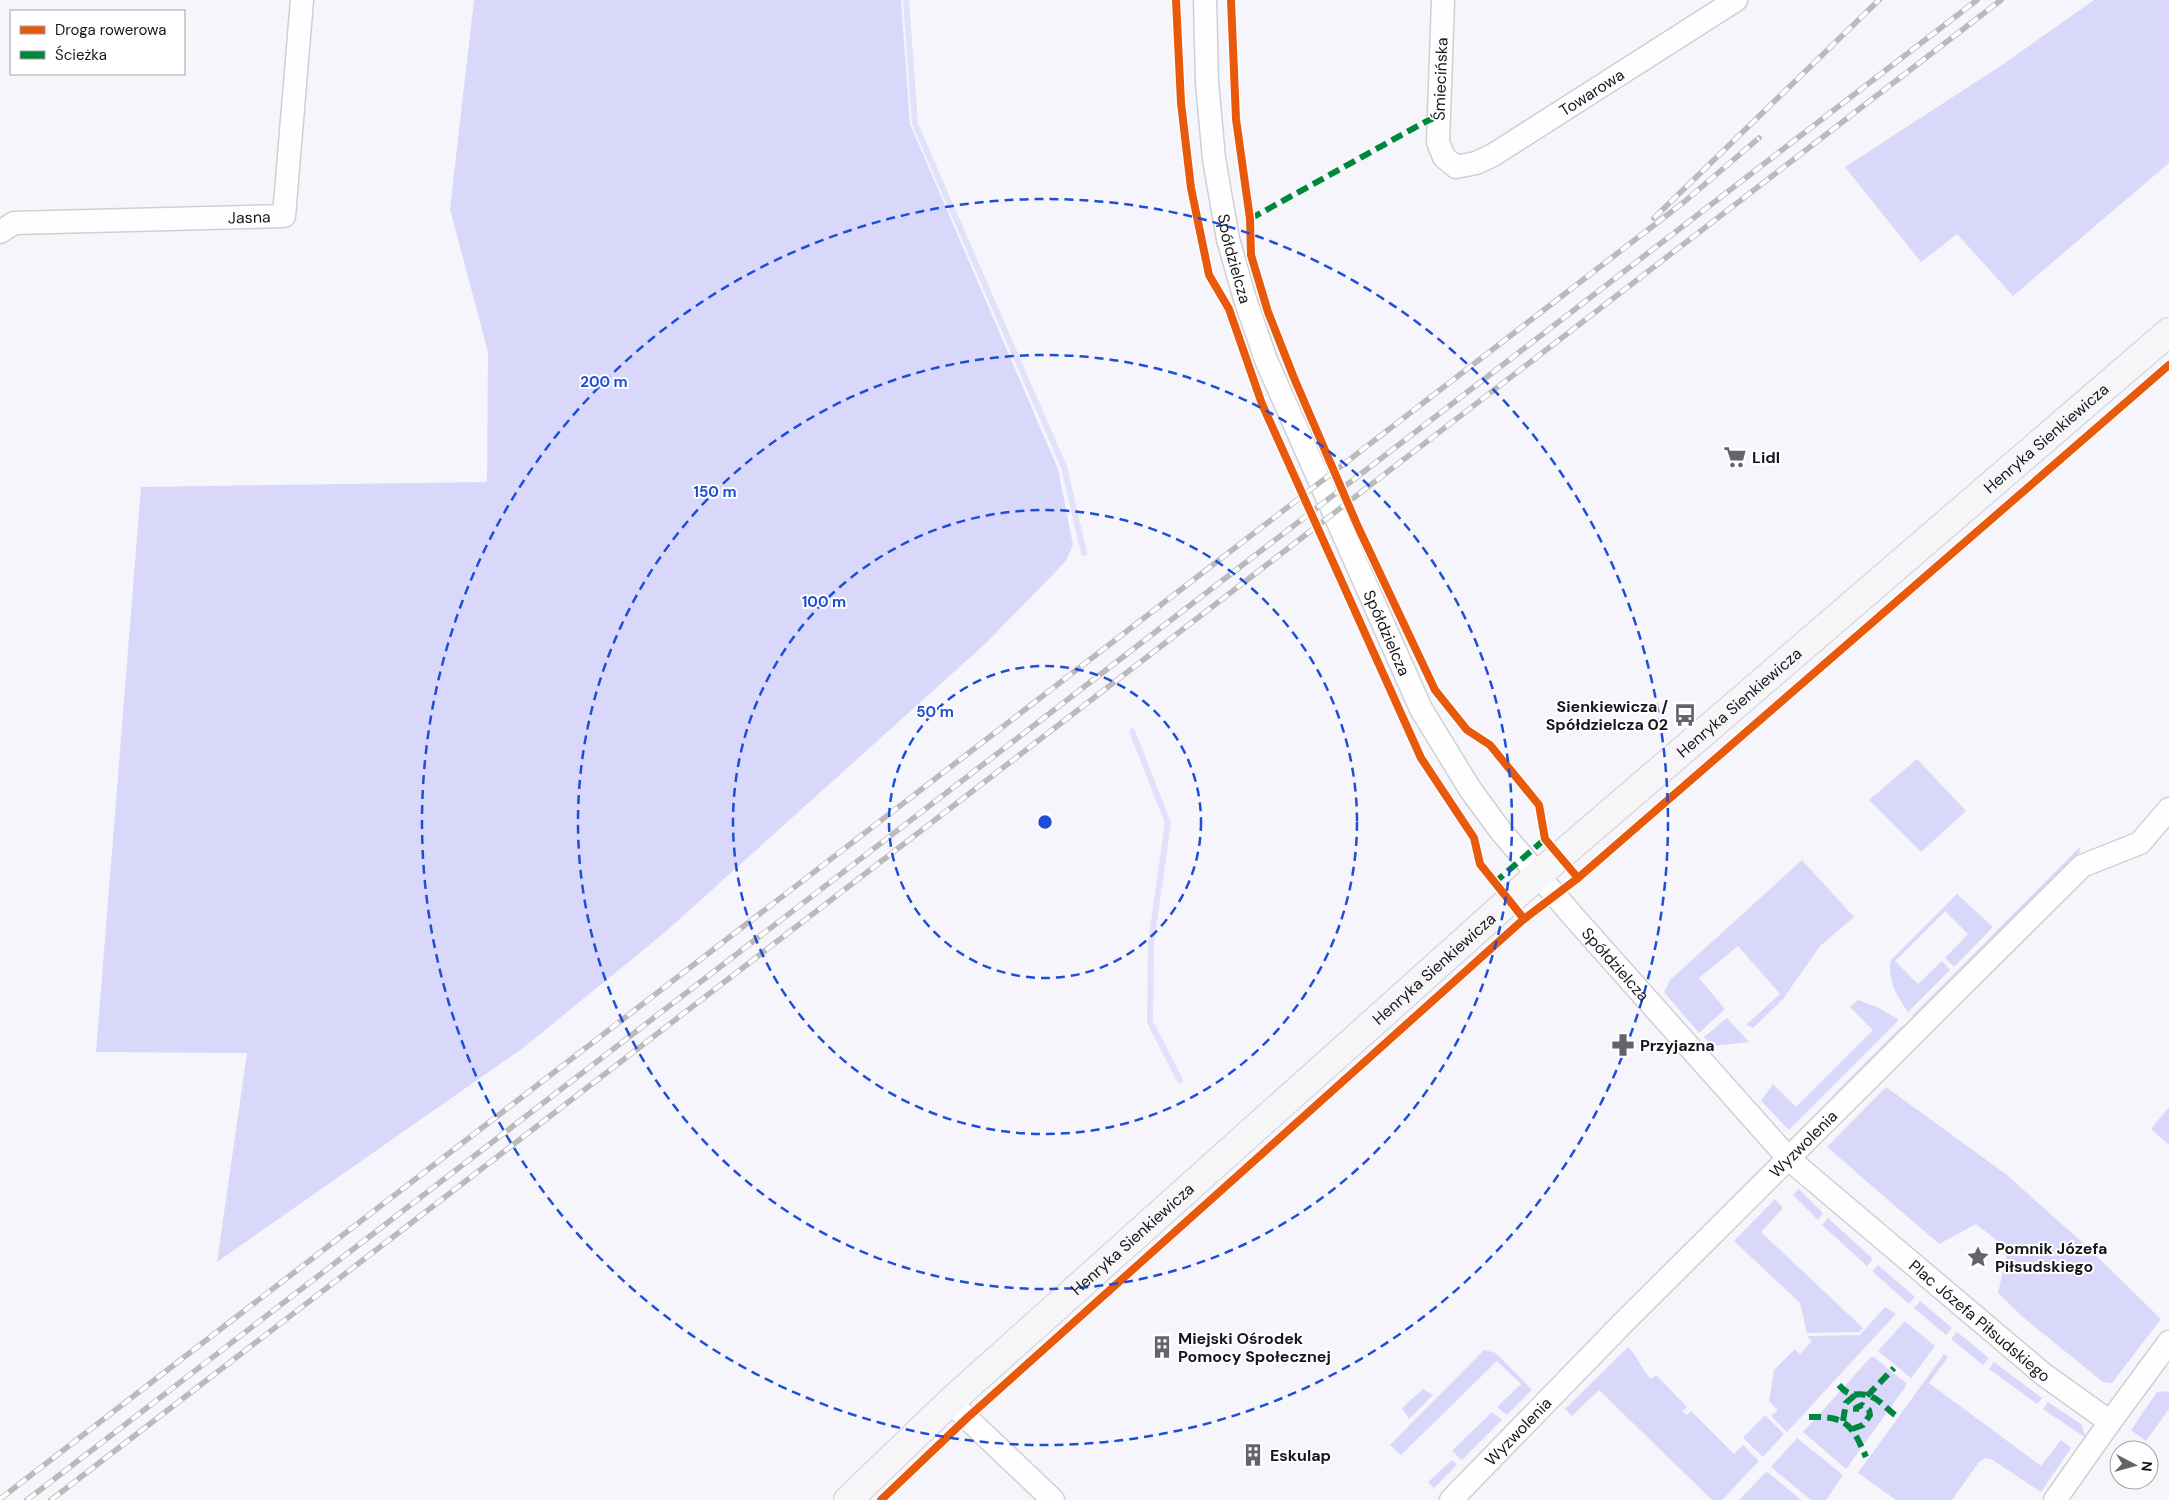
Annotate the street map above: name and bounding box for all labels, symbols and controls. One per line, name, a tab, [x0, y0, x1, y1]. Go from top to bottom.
legend	[10, 10, 185, 75]
text: Droga rowerowa	[55, 20, 166, 40]
street label: Śmiecińska	[1429, 37, 1452, 121]
text: Ścieżka	[55, 45, 107, 65]
street label: Towarowa	[1556, 64, 1628, 121]
street label: Jasna	[228, 206, 271, 228]
street label: Spółdzielcza	[1213, 212, 1256, 306]
text: 200 m	[580, 372, 628, 392]
street label: Henryka Sienkiewicza	[1979, 379, 2113, 498]
supermarket icon: Lidl	[1722, 444, 1748, 470]
place label: Lidl	[1752, 447, 1780, 468]
text: 150 m	[694, 482, 737, 502]
street label: Spółdzielcza	[1358, 587, 1415, 679]
text: 100 m	[802, 592, 846, 612]
street label: Henryka Sienkiewicza	[1672, 643, 1806, 762]
place label: Sienkiewicza / Spółdzielcza 02	[1546, 696, 1668, 735]
text: 50 m	[916, 702, 954, 722]
bus stop icon: Sienkiewicza / Spółdzielcza 02	[1672, 702, 1698, 728]
centre of rings	[1036, 813, 1054, 831]
street label: Henryka Sienkiewicza	[1368, 908, 1500, 1030]
street label: Spółdzielcza	[1577, 923, 1654, 1006]
pharmacy icon: Przyjazna	[1610, 1032, 1636, 1058]
place label: Przyjazna	[1640, 1035, 1715, 1056]
street label: Wyzwolenia	[1765, 1106, 1842, 1182]
street label: Henryka Sienkiewicza	[1066, 1178, 1198, 1300]
place label: Pomnik Józefa Piłsudskiego	[1995, 1238, 2107, 1277]
place icon: Pomnik Józefa Piłsudskiego	[1965, 1244, 1991, 1270]
street label: Plac Józefa Piłsudskiego	[1905, 1255, 2054, 1387]
place label: Miejski Ośrodek Pomocy Społecznej	[1178, 1328, 1331, 1367]
building icon: Miejski Ośrodek Pomocy Społecznej	[1149, 1334, 1175, 1360]
street label: Wyzwolenia	[1480, 1393, 1556, 1470]
north arrow	[2109, 1440, 2159, 1490]
building icon: Eskulap	[1240, 1442, 1266, 1468]
place label: Eskulap	[1270, 1445, 1331, 1466]
text: N	[2137, 1460, 2156, 1472]

